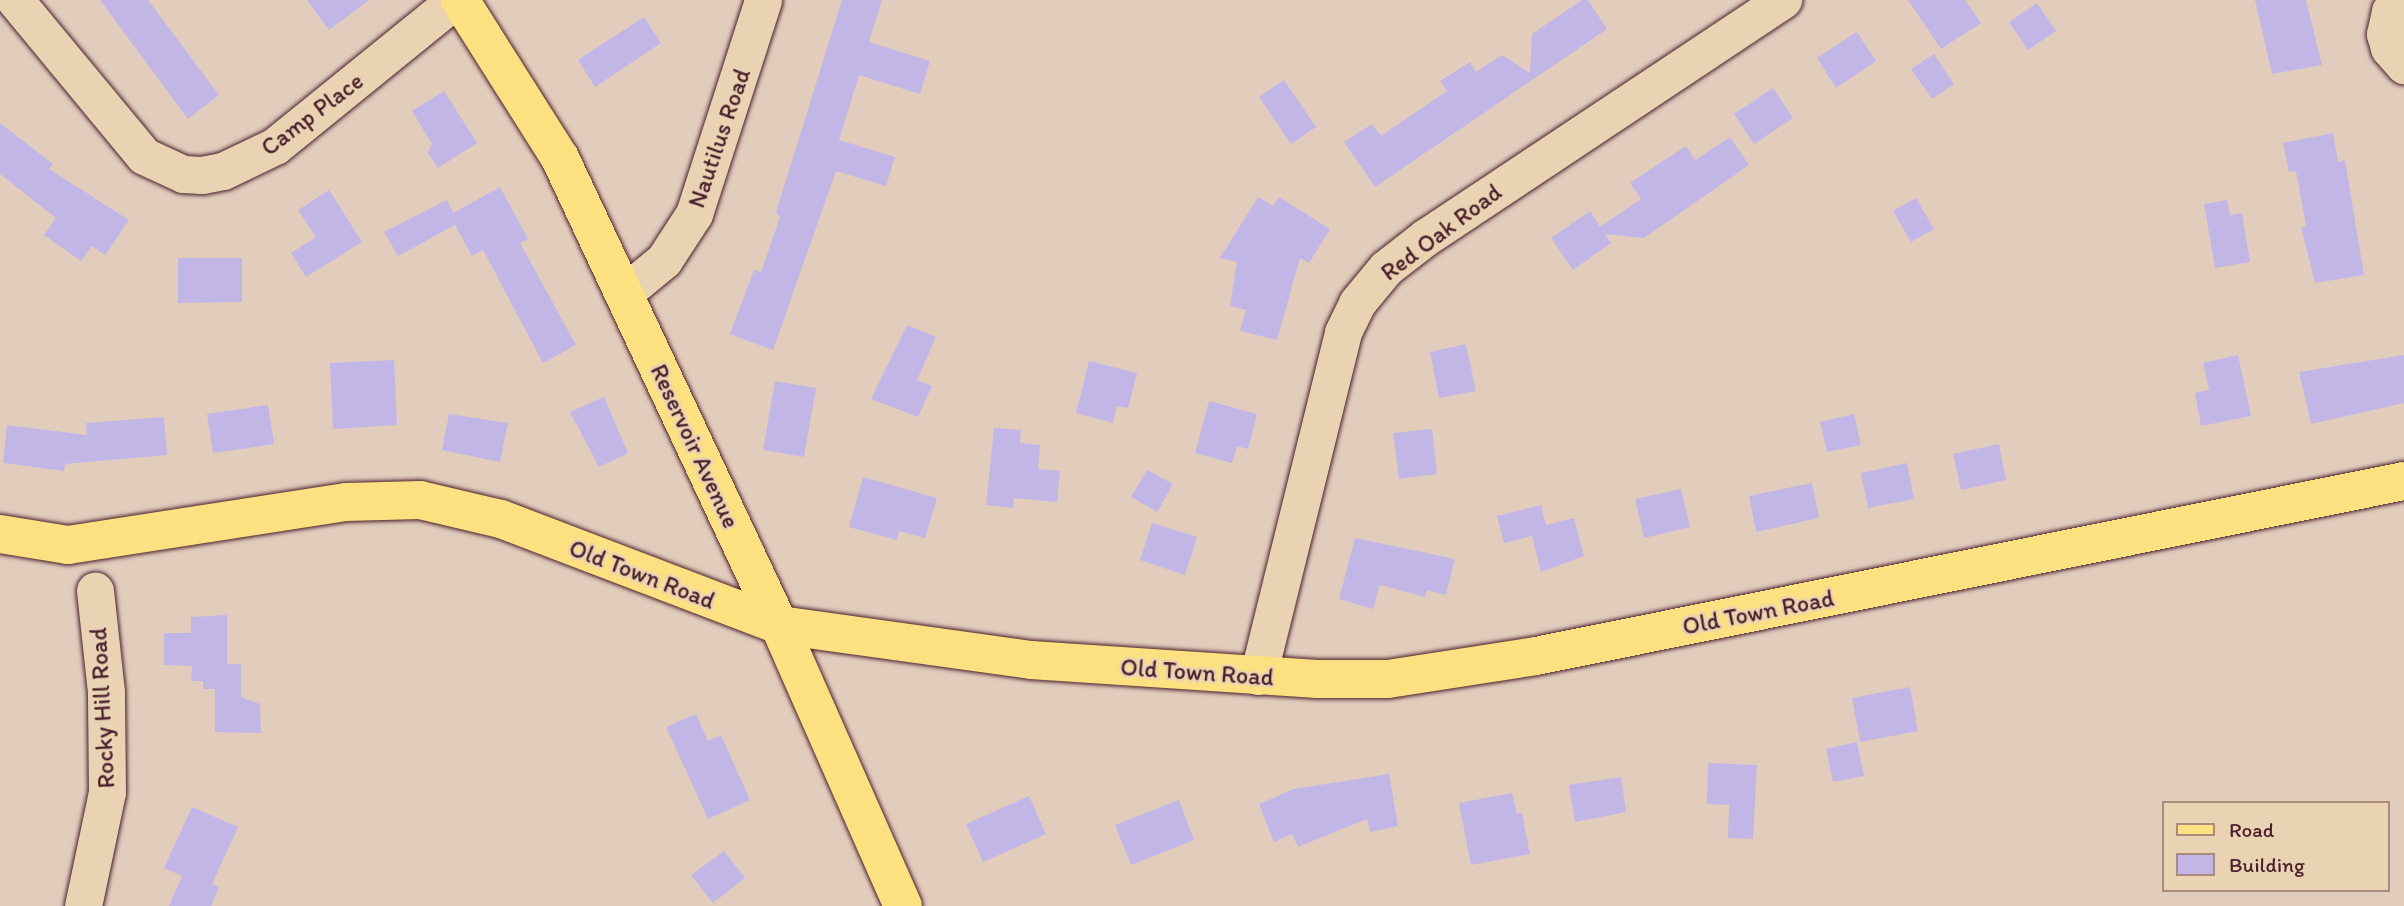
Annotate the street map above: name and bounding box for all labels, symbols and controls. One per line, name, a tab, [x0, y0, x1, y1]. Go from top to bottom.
street label: Nautilus Road	[682, 65, 756, 211]
street label: Camp Place	[255, 66, 369, 162]
street label: Red Oak Road	[1375, 177, 1507, 287]
street label: Reservoir Avenue	[645, 360, 745, 532]
street label: Old Town Road	[566, 533, 718, 615]
street label: Old Town Road	[1681, 583, 1835, 641]
street label: Rocky Hill Road	[83, 627, 121, 789]
street label: Old Town Road	[1120, 652, 1274, 692]
legend	[2162, 801, 2390, 892]
text: Road	[2229, 817, 2274, 842]
text: Building	[2229, 852, 2305, 877]

